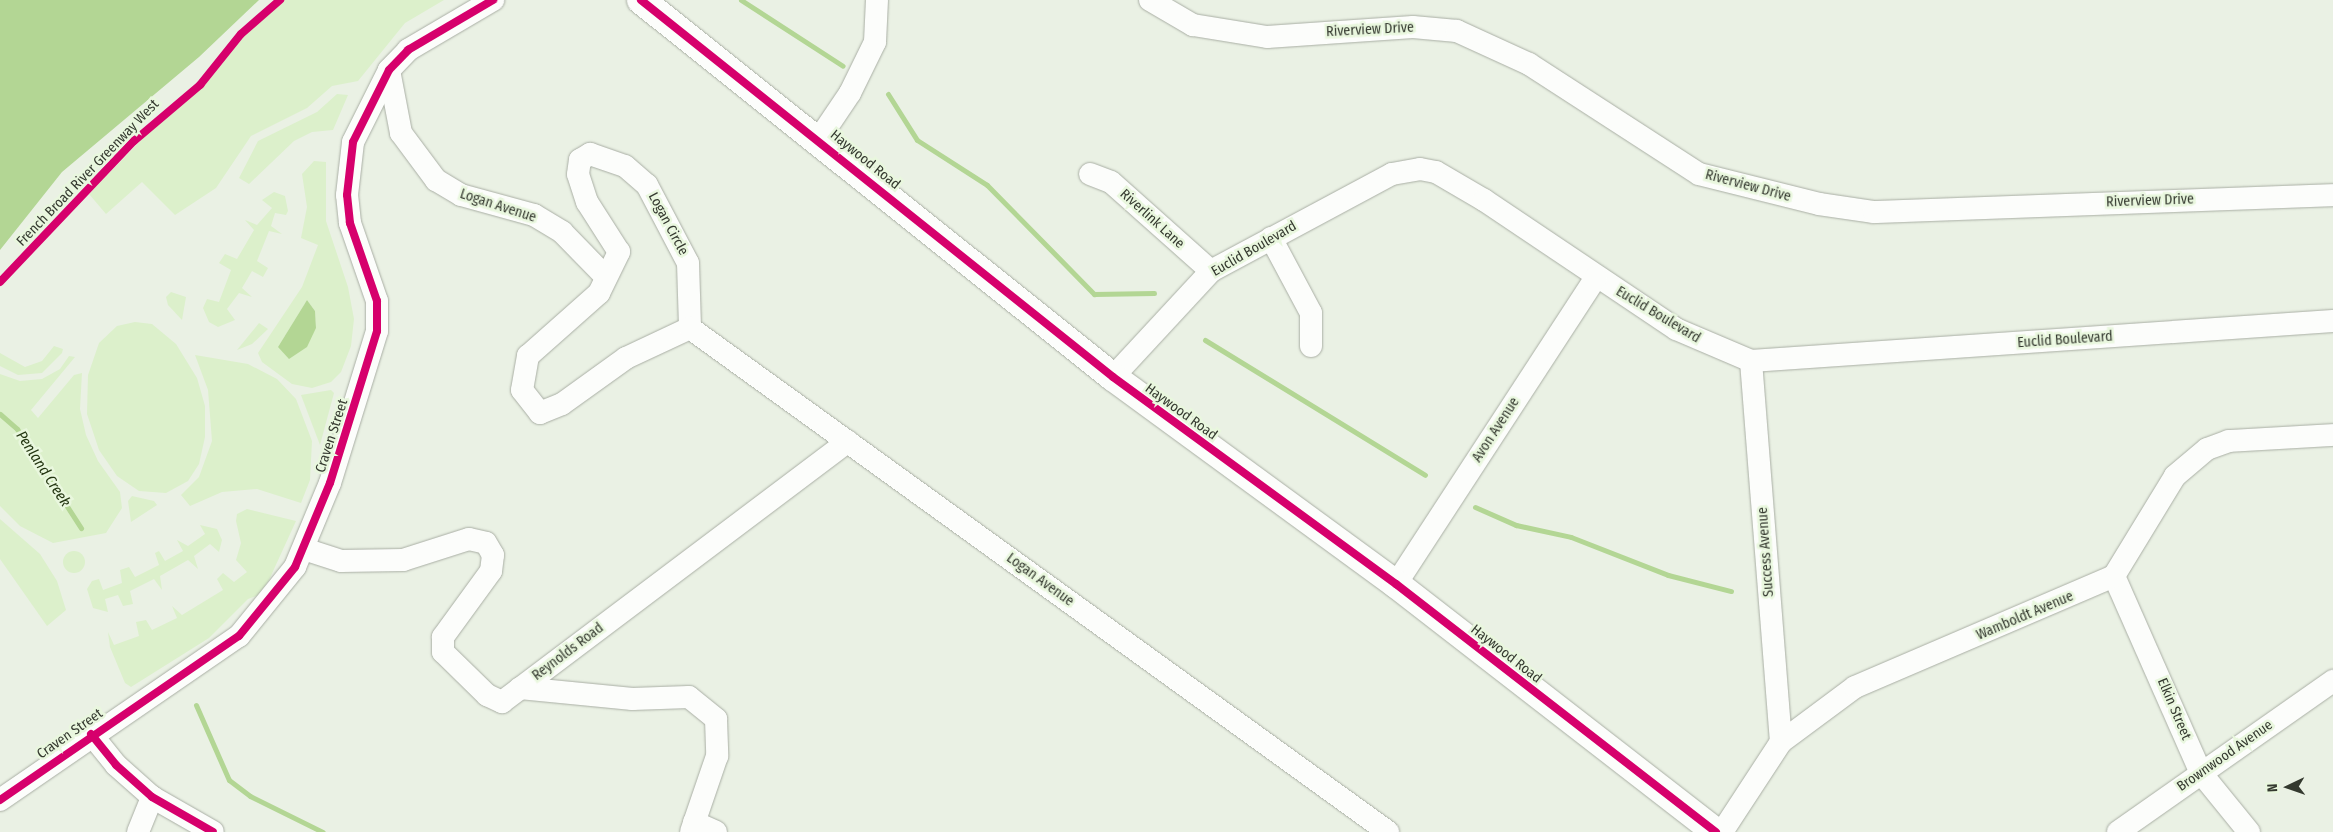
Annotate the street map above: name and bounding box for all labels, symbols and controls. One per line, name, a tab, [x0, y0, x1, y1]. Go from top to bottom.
street label: Riverview Drive	[1326, 19, 1414, 41]
street label: French Broad River Greenway West	[13, 96, 163, 250]
street label: Haywood Road	[827, 127, 903, 193]
street label: Riverview Drive	[1703, 167, 1793, 205]
street label: Logan Avenue	[458, 186, 538, 226]
street label: Riverlink Lane	[1116, 186, 1188, 252]
street label: Logan Circle	[644, 190, 692, 258]
street label: Riverview Drive	[2106, 191, 2194, 211]
street label: Euclid Boulevard	[1208, 218, 1300, 280]
street label: Euclid Boulevard	[1613, 283, 1703, 347]
street label: Euclid Boulevard	[2017, 328, 2113, 352]
street label: Haywood Road	[1142, 380, 1220, 444]
street label: Avon Avenue	[1469, 395, 1523, 465]
street label: Craven Street	[312, 397, 352, 475]
water label: Penland Creek	[12, 428, 74, 510]
street label: Success Avenue	[1754, 507, 1778, 597]
street label: Logan Avenue	[1003, 550, 1077, 610]
street label: Wamboldt Avenue	[1974, 588, 2076, 644]
street label: Reynolds Road	[529, 620, 607, 684]
street label: Haywood Road	[1467, 621, 1545, 687]
street label: Elkin Street	[2154, 676, 2194, 742]
street label: Craven Street	[34, 705, 106, 763]
street label: Brownwood Avenue	[2174, 717, 2276, 795]
north arrow	[2263, 762, 2313, 812]
text: N	[2264, 783, 2281, 792]

